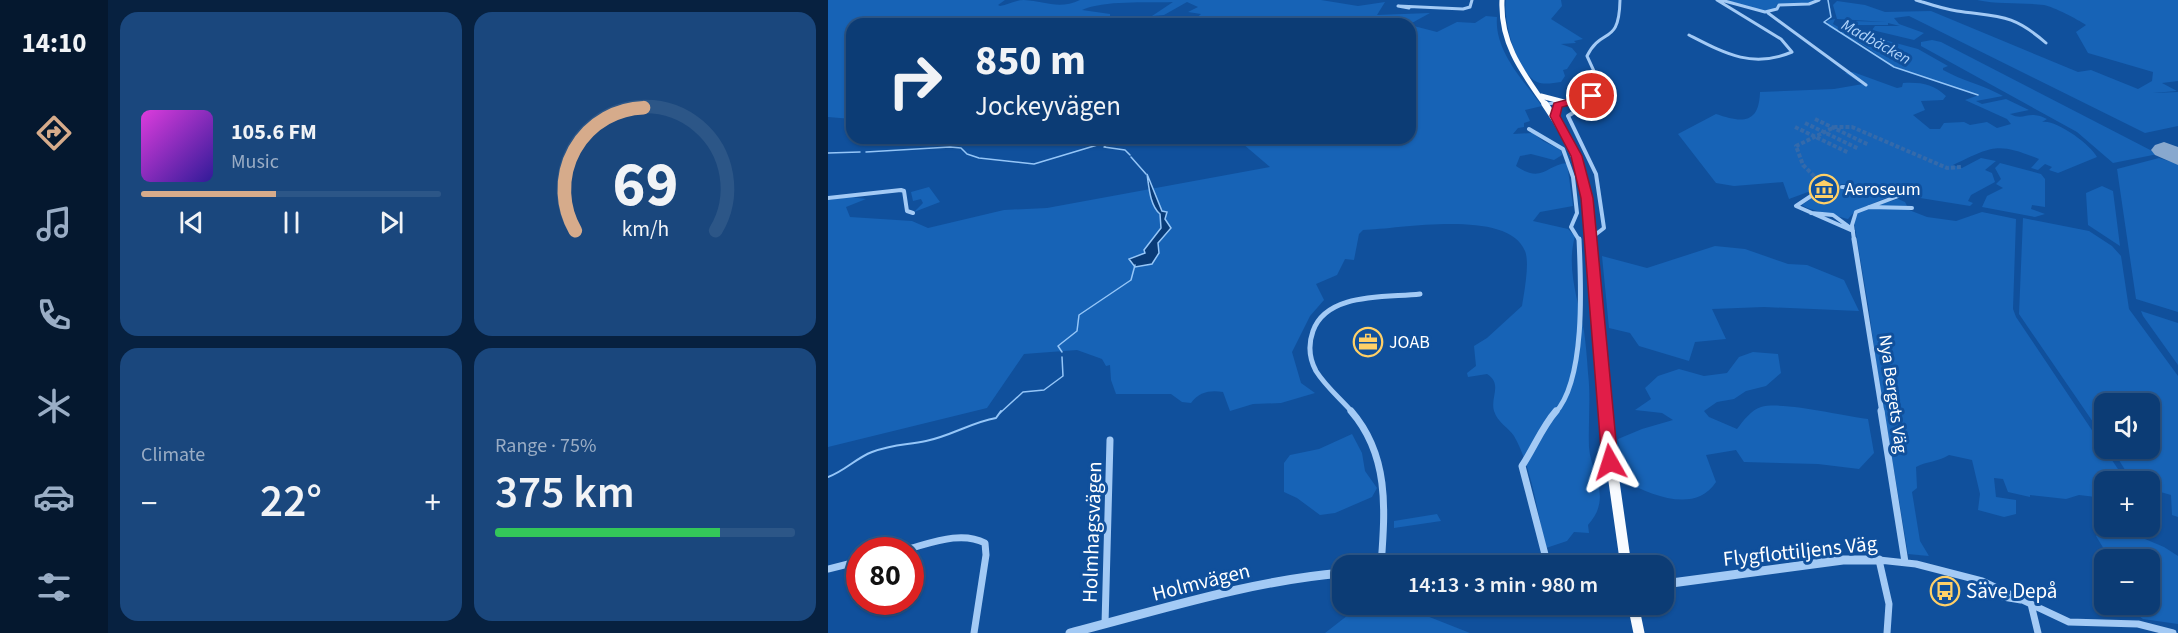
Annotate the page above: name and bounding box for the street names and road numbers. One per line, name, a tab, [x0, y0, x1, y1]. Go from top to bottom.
street label: Nya Bergets Väg	[1872, 333, 1914, 455]
street label: Holmhagsvägen	[1075, 461, 1109, 603]
street label: Flygflottiljens Väg	[1722, 528, 1879, 574]
street label: Holmvägen	[1149, 555, 1253, 609]

